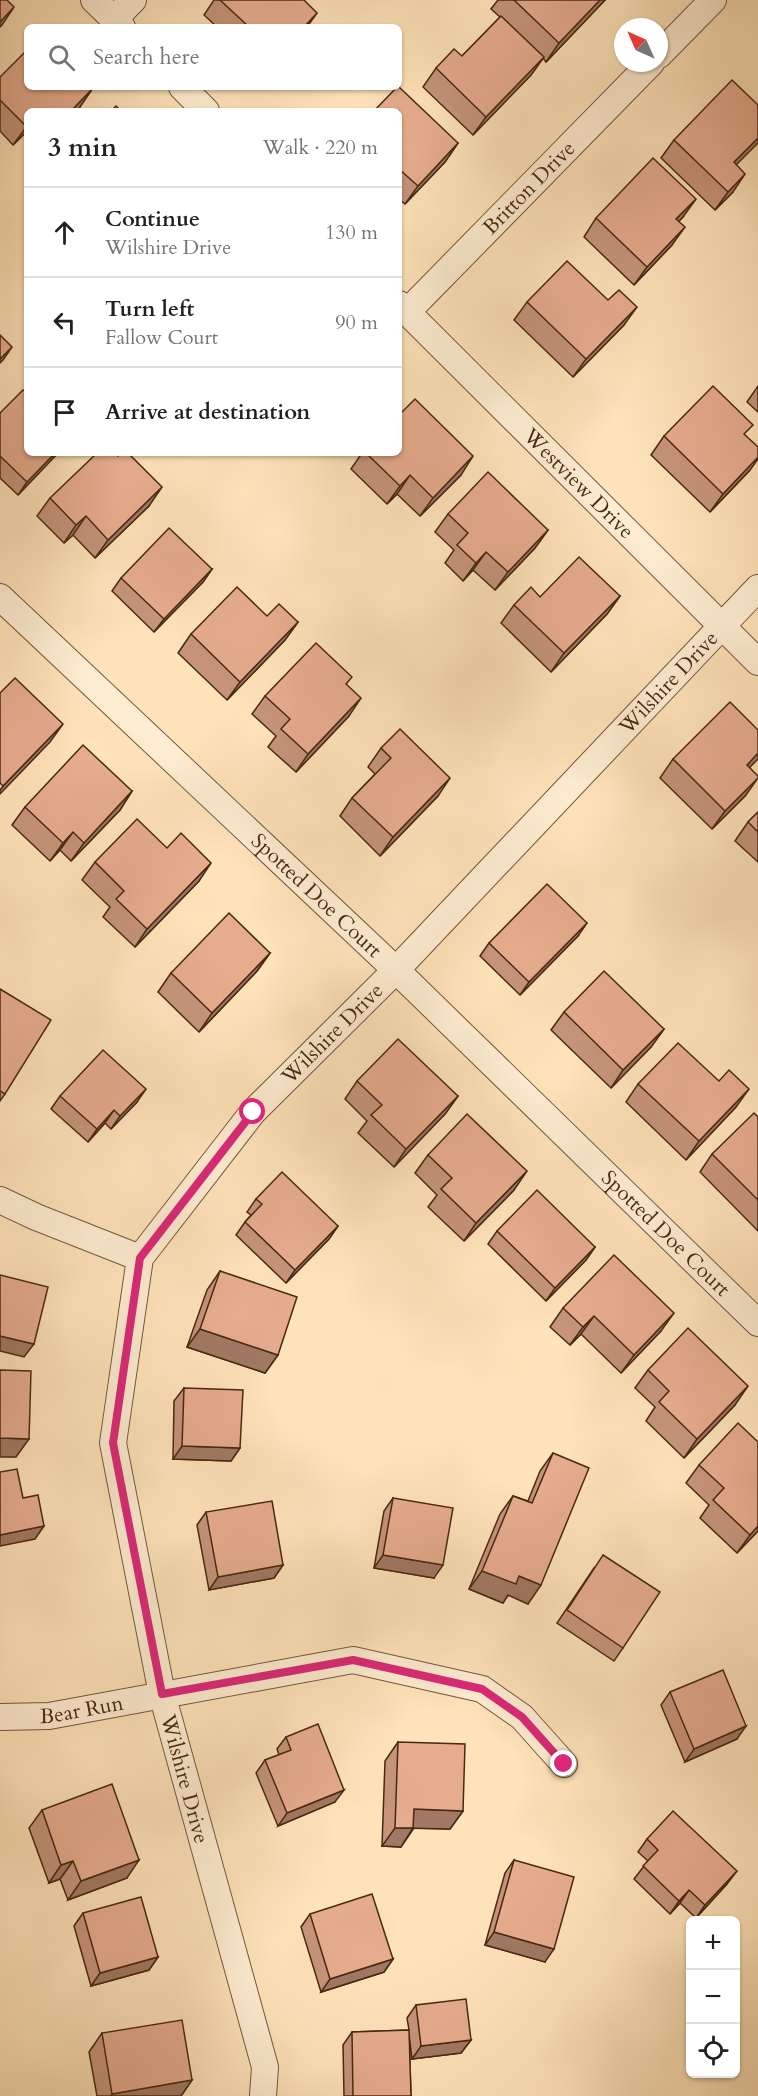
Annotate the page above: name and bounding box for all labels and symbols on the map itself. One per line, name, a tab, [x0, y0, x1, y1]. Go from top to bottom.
north arrow	[614, 18, 668, 72]
street label: Britton Drive	[476, 135, 582, 241]
street label: Westview Drive	[516, 421, 640, 545]
street label: Wilshire Drive	[612, 625, 725, 742]
street label: Spotted Doe Court	[245, 827, 388, 965]
street label: Wilshire Drive	[275, 977, 390, 1091]
route start	[239, 1098, 265, 1124]
street label: Spotted Doe Court	[595, 1164, 737, 1303]
street label: Bear Run	[40, 1689, 126, 1731]
street label: Wilshire Drive	[153, 1710, 216, 1847]
route end	[550, 1750, 576, 1776]

